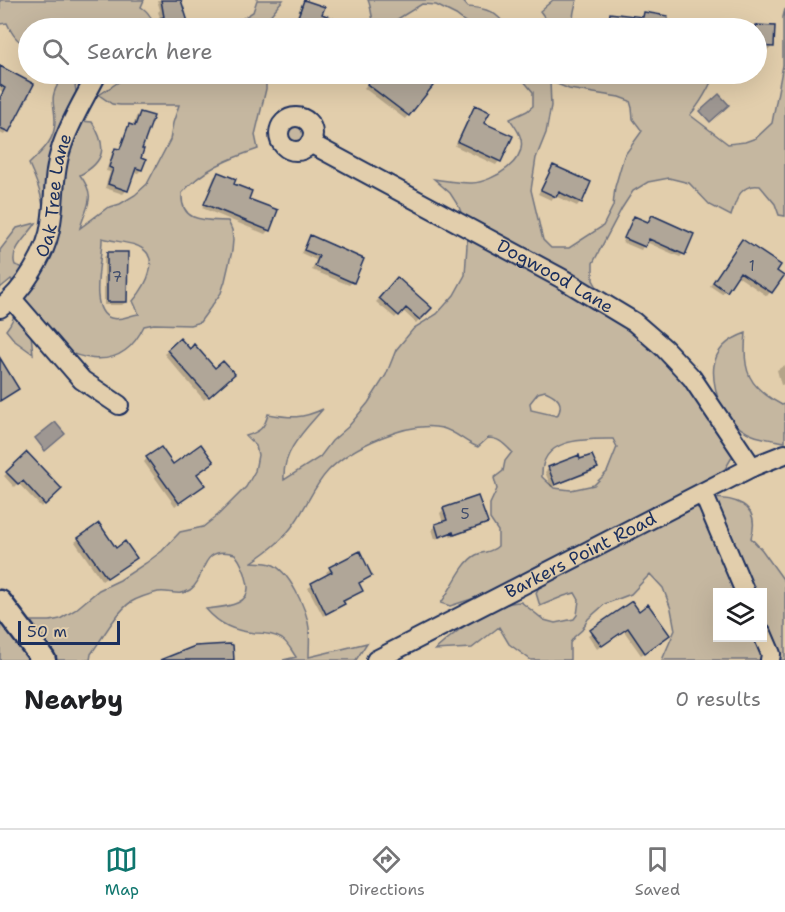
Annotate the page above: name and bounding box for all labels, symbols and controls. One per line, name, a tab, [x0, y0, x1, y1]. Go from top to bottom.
search box	[18, 18, 767, 84]
icon: search	[39, 35, 72, 68]
text: Search here	[87, 37, 213, 66]
street label: Oak Tree Lane	[29, 130, 78, 261]
street label: Dogwood Lane	[493, 234, 618, 319]
house number: 1	[749, 256, 755, 276]
house number: 7	[112, 267, 122, 287]
house number: 5	[460, 504, 470, 524]
street label: Barkers Point Road	[501, 506, 660, 604]
map controls	[713, 588, 767, 642]
button: layers	[713, 588, 767, 642]
scale bar	[18, 618, 120, 646]
text: 50 m	[27, 621, 67, 642]
text: Nearby	[24, 682, 123, 717]
text: 0 results	[675, 686, 761, 712]
tab: Map	[105, 843, 139, 900]
tab: Directions	[349, 843, 425, 900]
tab: Saved	[635, 843, 680, 900]

